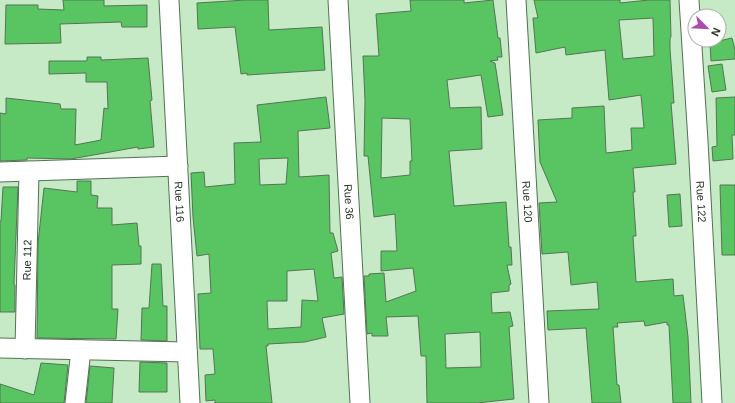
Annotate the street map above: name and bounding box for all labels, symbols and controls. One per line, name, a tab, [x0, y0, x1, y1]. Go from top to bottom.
north arrow	[687, 8, 727, 48]
text: N	[709, 26, 723, 38]
street label: Rue 116	[172, 181, 187, 222]
street label: Rue 120	[520, 181, 535, 223]
street label: Rue 122	[694, 181, 708, 223]
street label: Rue 36	[342, 184, 356, 220]
street label: Rue 112	[21, 239, 33, 281]

